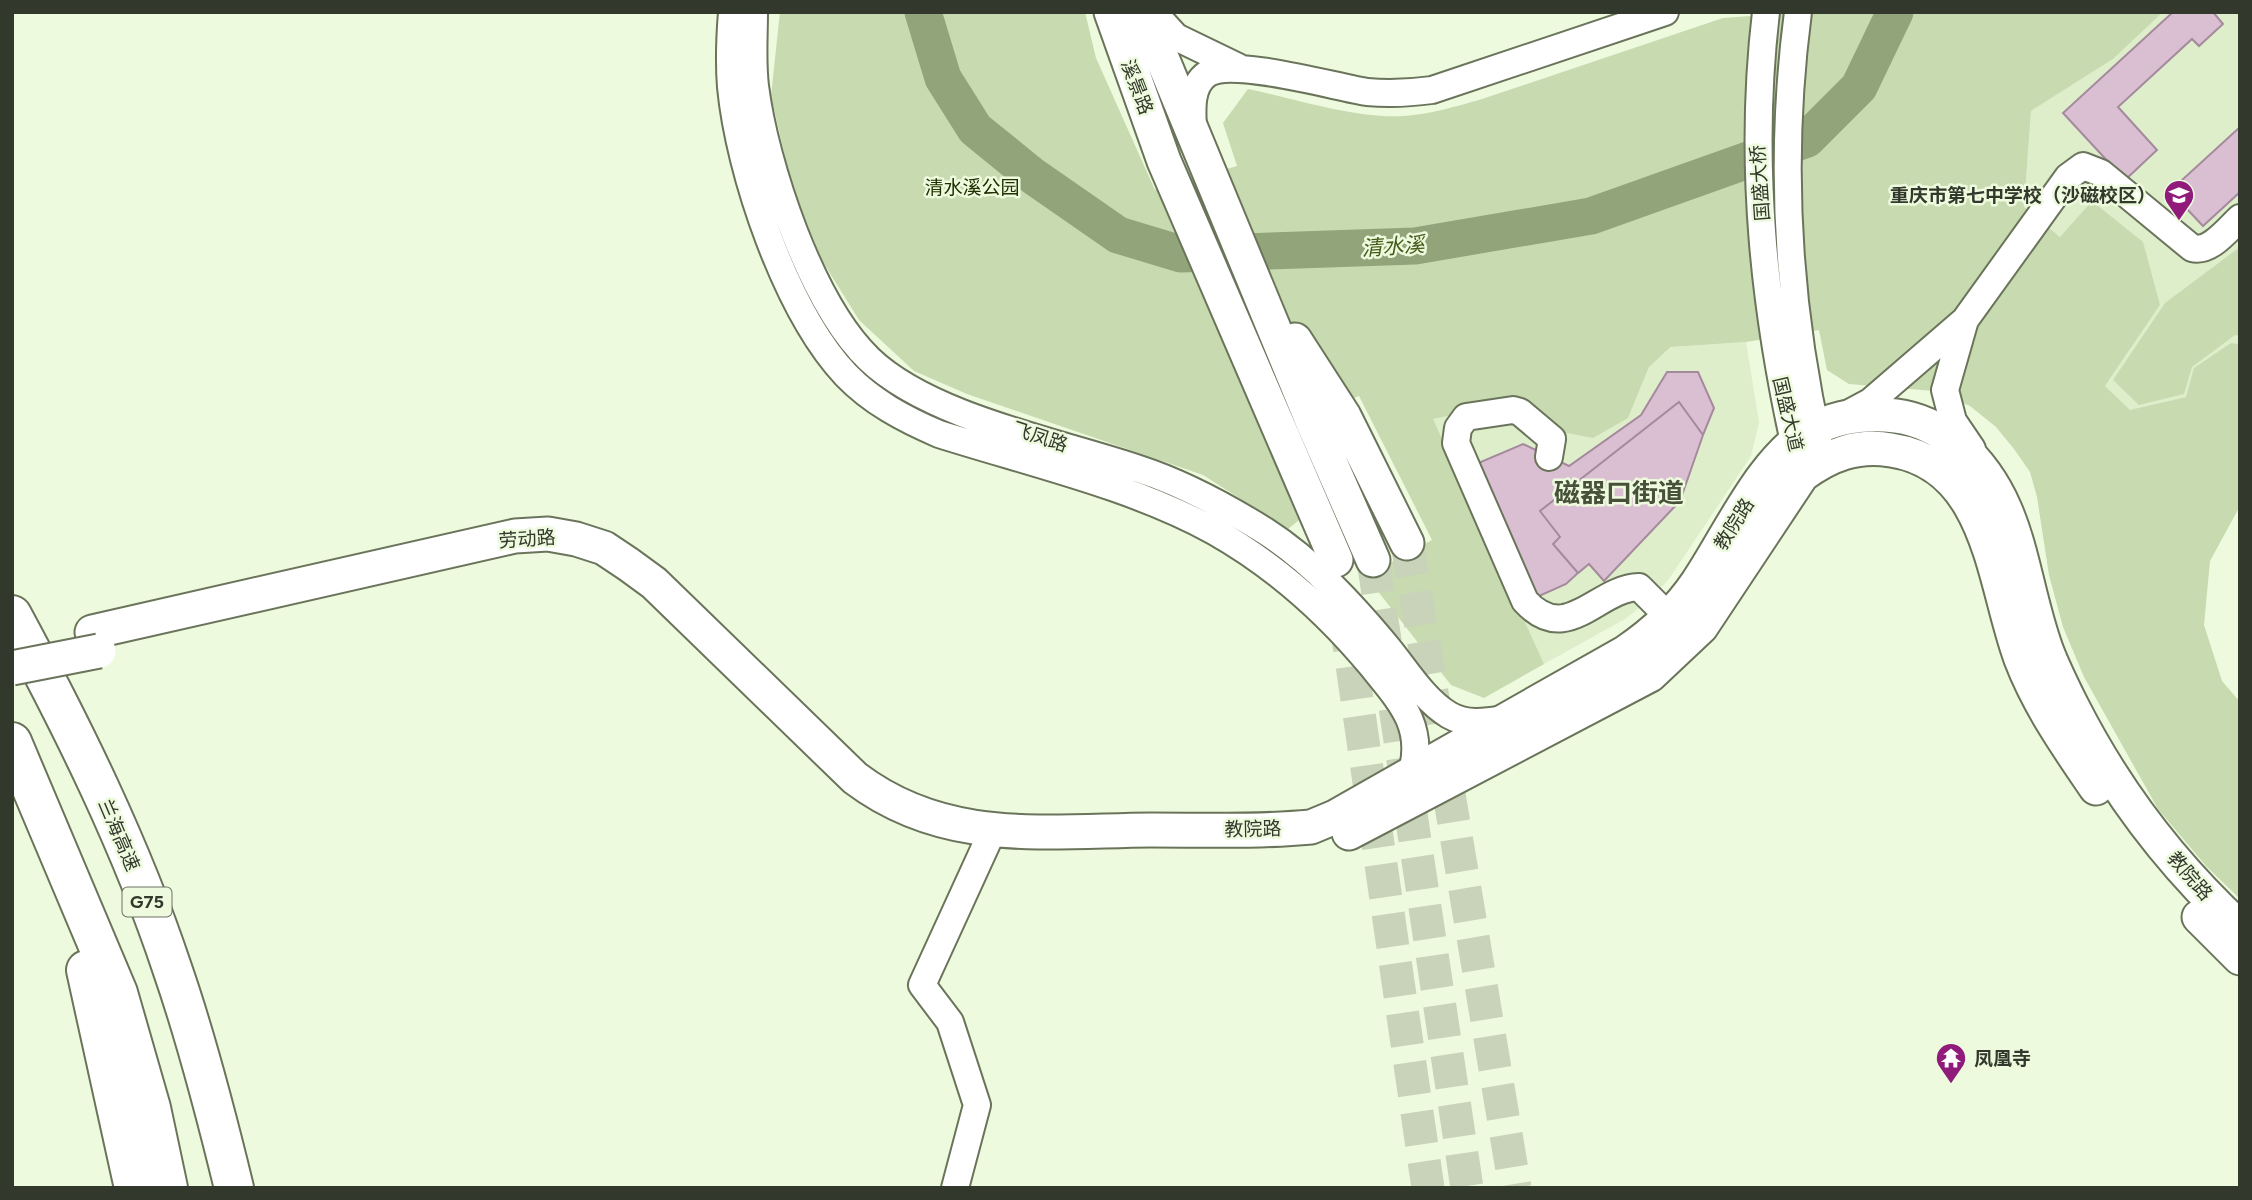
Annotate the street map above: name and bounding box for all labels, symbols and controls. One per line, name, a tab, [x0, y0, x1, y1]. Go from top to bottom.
street label: 溪景路	[1116, 56, 1158, 118]
street label: 国盛大桥	[1746, 144, 1774, 222]
park label: 清水溪公园	[924, 176, 1020, 199]
school or university icon: 重庆市第七中学校（沙磁校区）	[2162, 178, 2196, 222]
place label: 重庆市第七中学校（沙磁校区）	[1890, 184, 2156, 207]
water label: 清水溪	[1361, 231, 1427, 261]
street label: 国盛大道	[1768, 374, 1808, 454]
street label: 飞凤路	[1009, 417, 1071, 457]
district label: 磁器口街道	[1554, 477, 1684, 509]
street label: 教院路	[1709, 494, 1759, 554]
street label: 劳动路	[498, 526, 556, 552]
street label: 兰海高速	[94, 796, 144, 874]
street label: 教院路	[1224, 817, 1282, 841]
street label: 教院路	[2163, 847, 2217, 905]
road number: G75	[122, 888, 172, 917]
temple icon: 凤凰寺	[1934, 1041, 1968, 1085]
place label: 凤凰寺	[1974, 1047, 2031, 1070]

